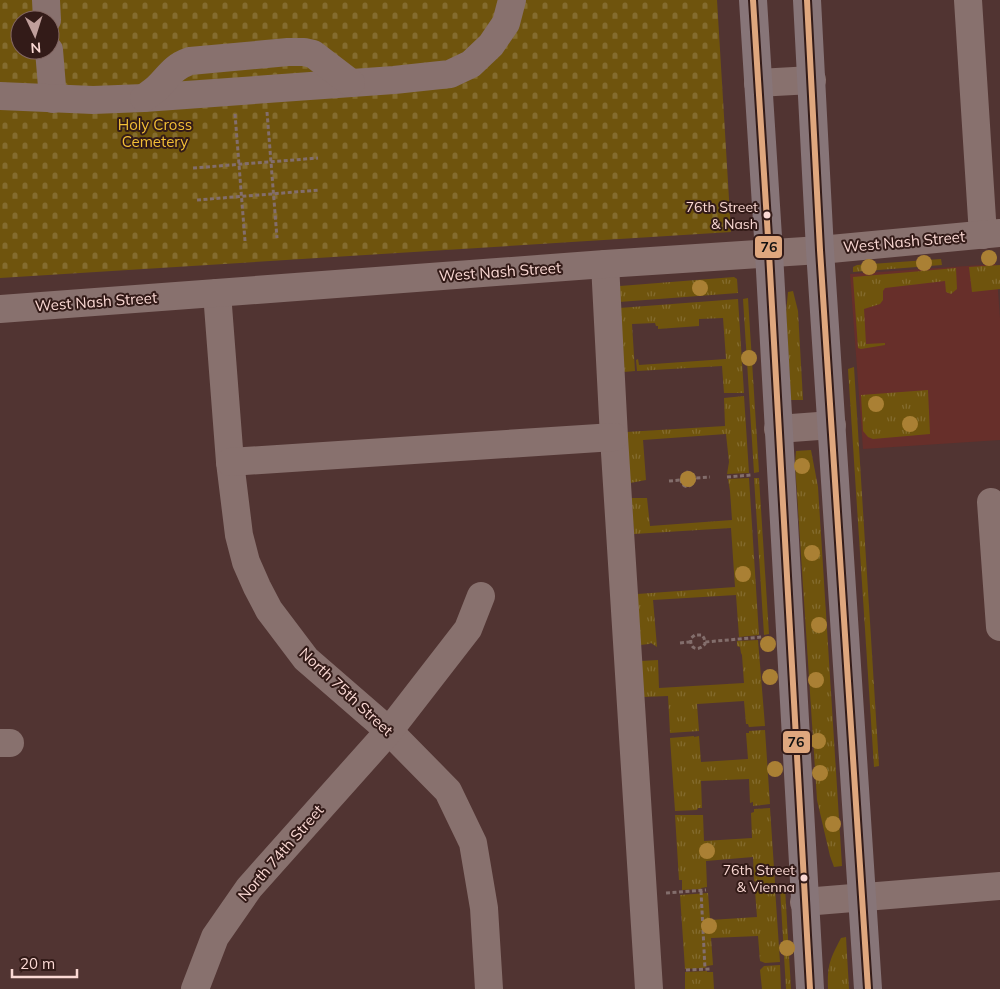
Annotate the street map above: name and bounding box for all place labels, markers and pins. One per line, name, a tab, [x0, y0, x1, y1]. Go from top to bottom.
place label: 76th Street & Nash	[686, 198, 758, 233]
marker: 76th Street & Nash	[762, 210, 772, 220]
place label: 76th Street & Vienna	[723, 861, 795, 896]
marker: 76th Street & Vienna	[799, 873, 809, 883]

